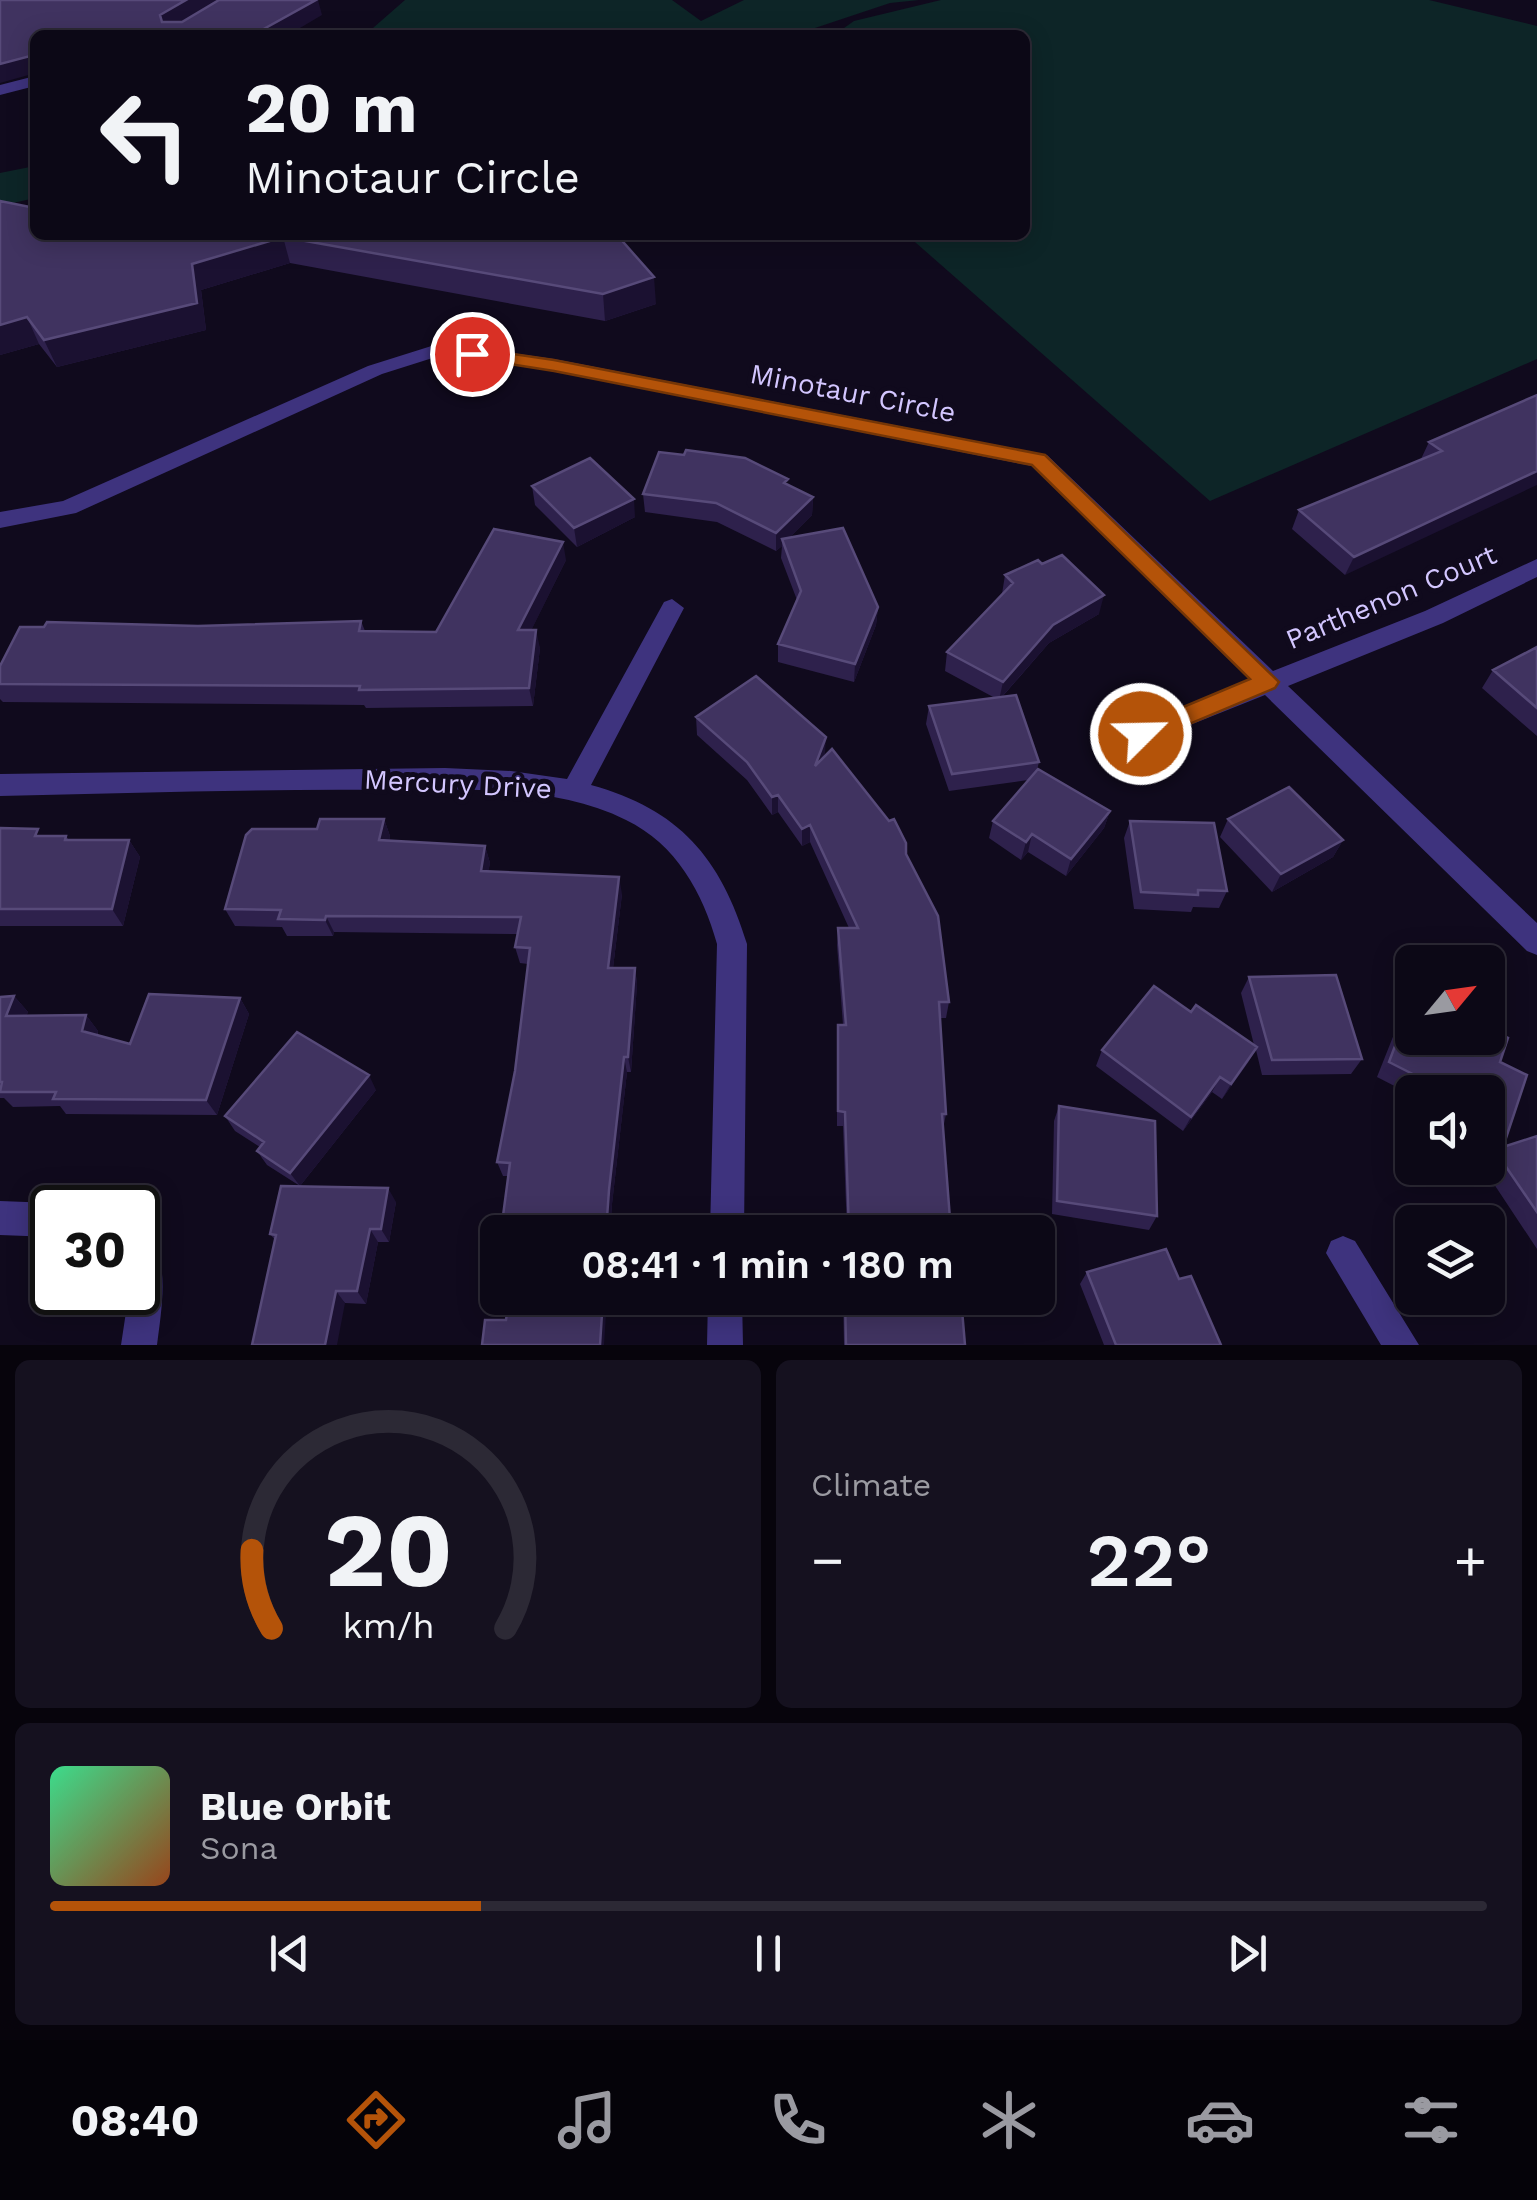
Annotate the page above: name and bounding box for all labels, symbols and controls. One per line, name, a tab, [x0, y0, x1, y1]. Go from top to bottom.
text: 20 m	[245, 67, 418, 149]
icon: left	[80, 70, 210, 200]
text: Minotaur Circle	[245, 151, 580, 204]
pin	[430, 312, 515, 397]
icon: arrive	[445, 327, 500, 382]
street label: Minotaur Circle	[748, 357, 958, 429]
street label: Parthenon Court	[1281, 538, 1501, 656]
position arrow	[1089, 682, 1193, 786]
street label: Mercury Drive	[363, 763, 553, 805]
north arrow	[1395, 945, 1505, 1055]
map controls	[1395, 945, 1505, 1315]
button: sound	[1395, 1075, 1505, 1185]
speed limit sign: 30	[30, 1185, 160, 1315]
button: layers	[1395, 1205, 1505, 1315]
text: 08:41 · 1 min · 180 m	[581, 1243, 954, 1287]
text: Climate	[811, 1466, 931, 1504]
text: 20	[324, 1489, 452, 1611]
text: 22°	[1087, 1516, 1211, 1604]
text: −	[811, 1528, 844, 1592]
text: +	[1454, 1528, 1487, 1592]
text: km/h	[342, 1605, 434, 1647]
text: Blue Orbit	[200, 1785, 391, 1829]
text: Sona	[200, 1829, 278, 1867]
icon: previous	[262, 1926, 317, 1981]
icon: pause	[741, 1926, 796, 1981]
icon: next	[1220, 1926, 1275, 1981]
icon: directions	[341, 2085, 411, 2155]
icon: music	[552, 2085, 622, 2155]
icon: phone	[763, 2085, 833, 2155]
icon: climate	[974, 2085, 1044, 2155]
icon: car	[1185, 2085, 1255, 2155]
icon: filters	[1396, 2085, 1466, 2155]
text: 08:40	[71, 2094, 199, 2147]

